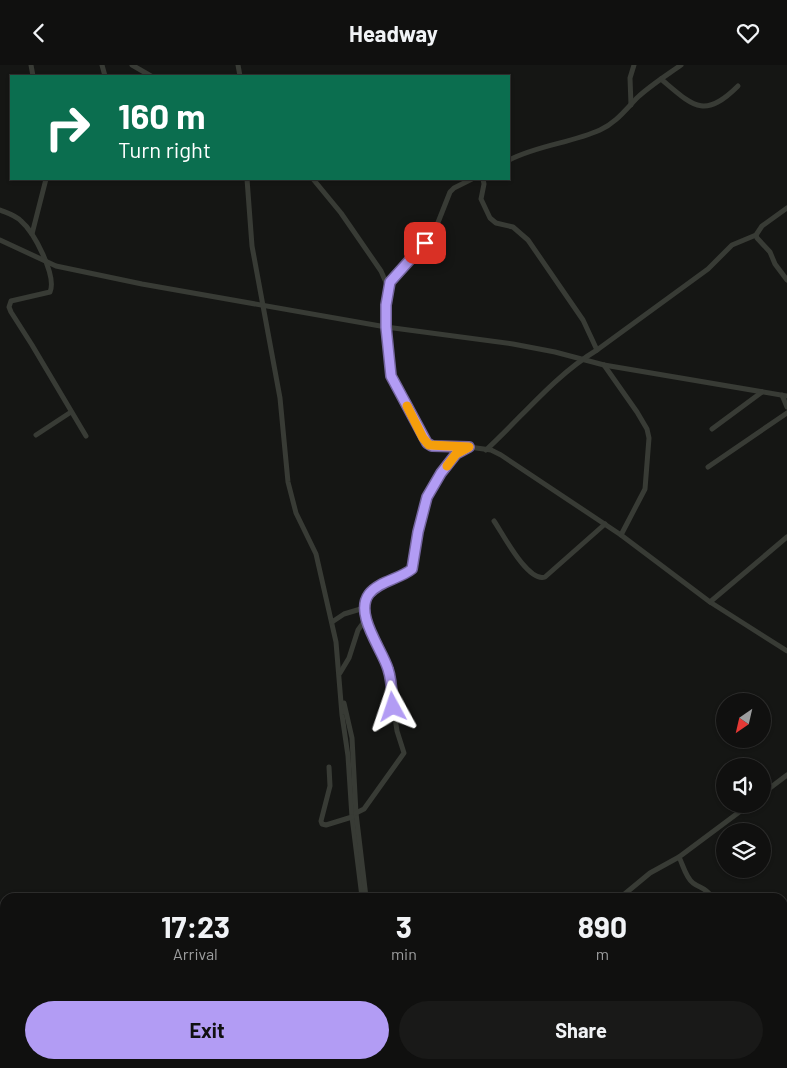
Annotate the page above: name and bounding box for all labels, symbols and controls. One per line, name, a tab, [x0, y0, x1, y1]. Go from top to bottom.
icon: back	[25, 19, 53, 47]
icon: heart	[734, 19, 762, 47]
text: Headway	[349, 20, 438, 46]
text: 160 m	[118, 94, 205, 136]
icon: right	[35, 95, 100, 160]
text: Turn right	[118, 136, 211, 162]
pin	[404, 222, 446, 264]
icon: arrive	[411, 229, 439, 257]
position arrow	[366, 680, 418, 732]
north arrow	[716, 693, 771, 747]
map controls	[716, 693, 771, 878]
button: sound	[716, 758, 771, 813]
button: layers	[716, 823, 771, 878]
text: 17:23	[161, 908, 230, 944]
text: 3	[396, 908, 412, 944]
text: 890	[578, 908, 627, 944]
text: Arrival	[173, 944, 218, 963]
text: min	[391, 944, 417, 963]
text: m	[596, 944, 609, 963]
button: Exit	[25, 1001, 389, 1059]
button: Share	[399, 1001, 763, 1059]

